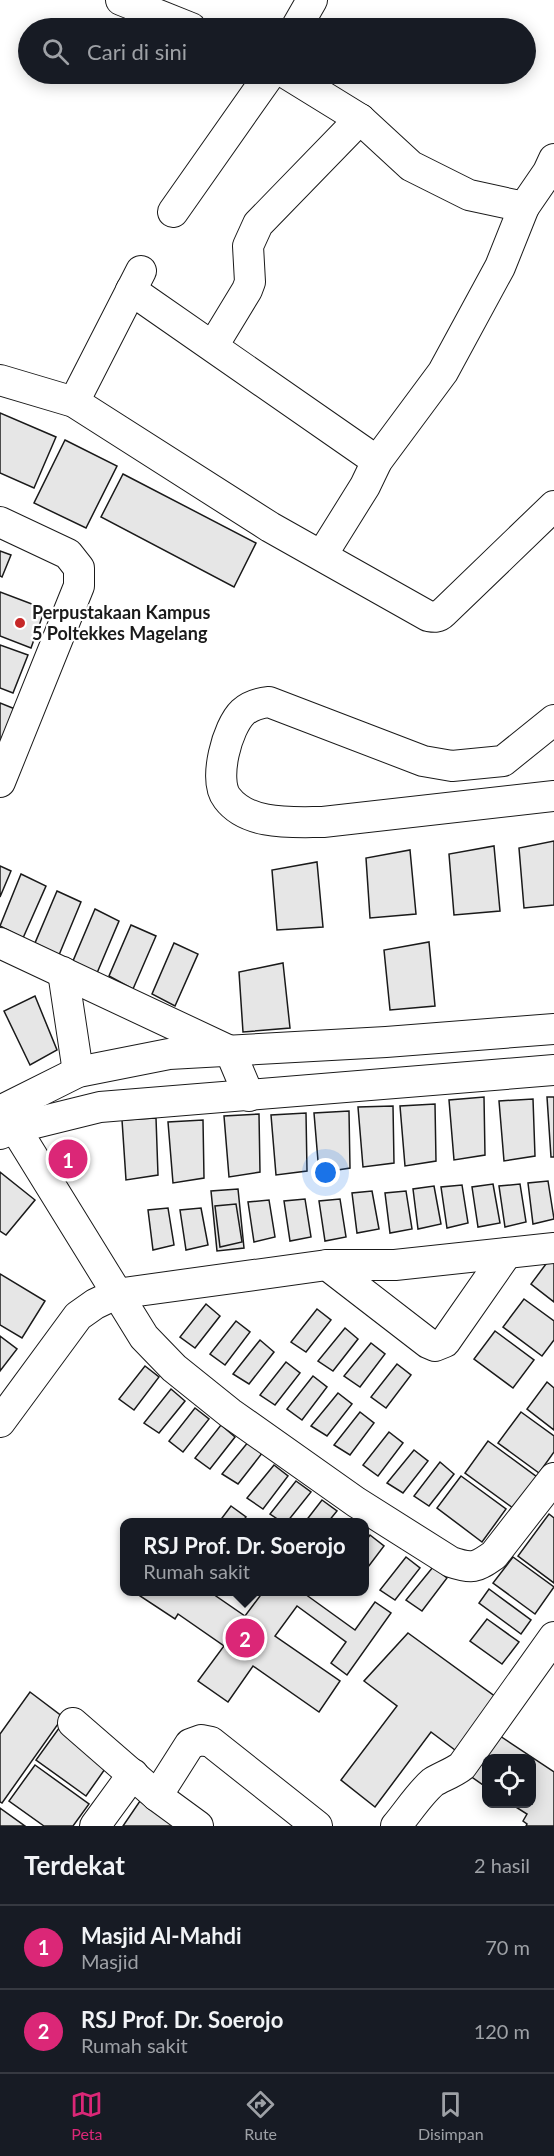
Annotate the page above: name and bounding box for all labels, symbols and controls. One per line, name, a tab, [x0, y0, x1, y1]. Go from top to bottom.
search box	[18, 18, 536, 84]
icon: search	[39, 35, 72, 68]
text: Cari di sini	[87, 38, 187, 65]
place label: Perpustakaan Kampus 5 Poltekkes Magelang	[32, 601, 210, 644]
marker: Perpustakaan Kampus 5 Poltekkes Magelang	[13, 616, 27, 630]
pin: 1	[48, 1136, 88, 1182]
your location	[311, 1158, 340, 1187]
popup	[120, 1518, 369, 1596]
text: RSJ Prof. Dr. Soerojo	[143, 1532, 346, 1559]
text: Rumah sakit	[143, 1559, 250, 1583]
pin: 2	[226, 1616, 264, 1660]
map controls	[482, 1754, 536, 1808]
button: locate	[482, 1754, 536, 1808]
text: Terdekat	[24, 1849, 125, 1881]
text: 2 hasil	[474, 1853, 530, 1877]
text: Masjid Al-Mahdi	[81, 1922, 242, 1949]
text: 1	[38, 1935, 49, 1959]
text: 70 m	[485, 1935, 530, 1959]
text: Masjid	[81, 1949, 139, 1973]
text: RSJ Prof. Dr. Soerojo	[81, 2006, 283, 2033]
text: 2	[38, 2019, 49, 2043]
text: 120 m	[474, 2019, 530, 2043]
text: Rumah sakit	[81, 2033, 188, 2057]
tab: Peta	[70, 2088, 103, 2143]
tab: Rute	[244, 2088, 277, 2143]
tab: Disimpan	[418, 2088, 484, 2143]

